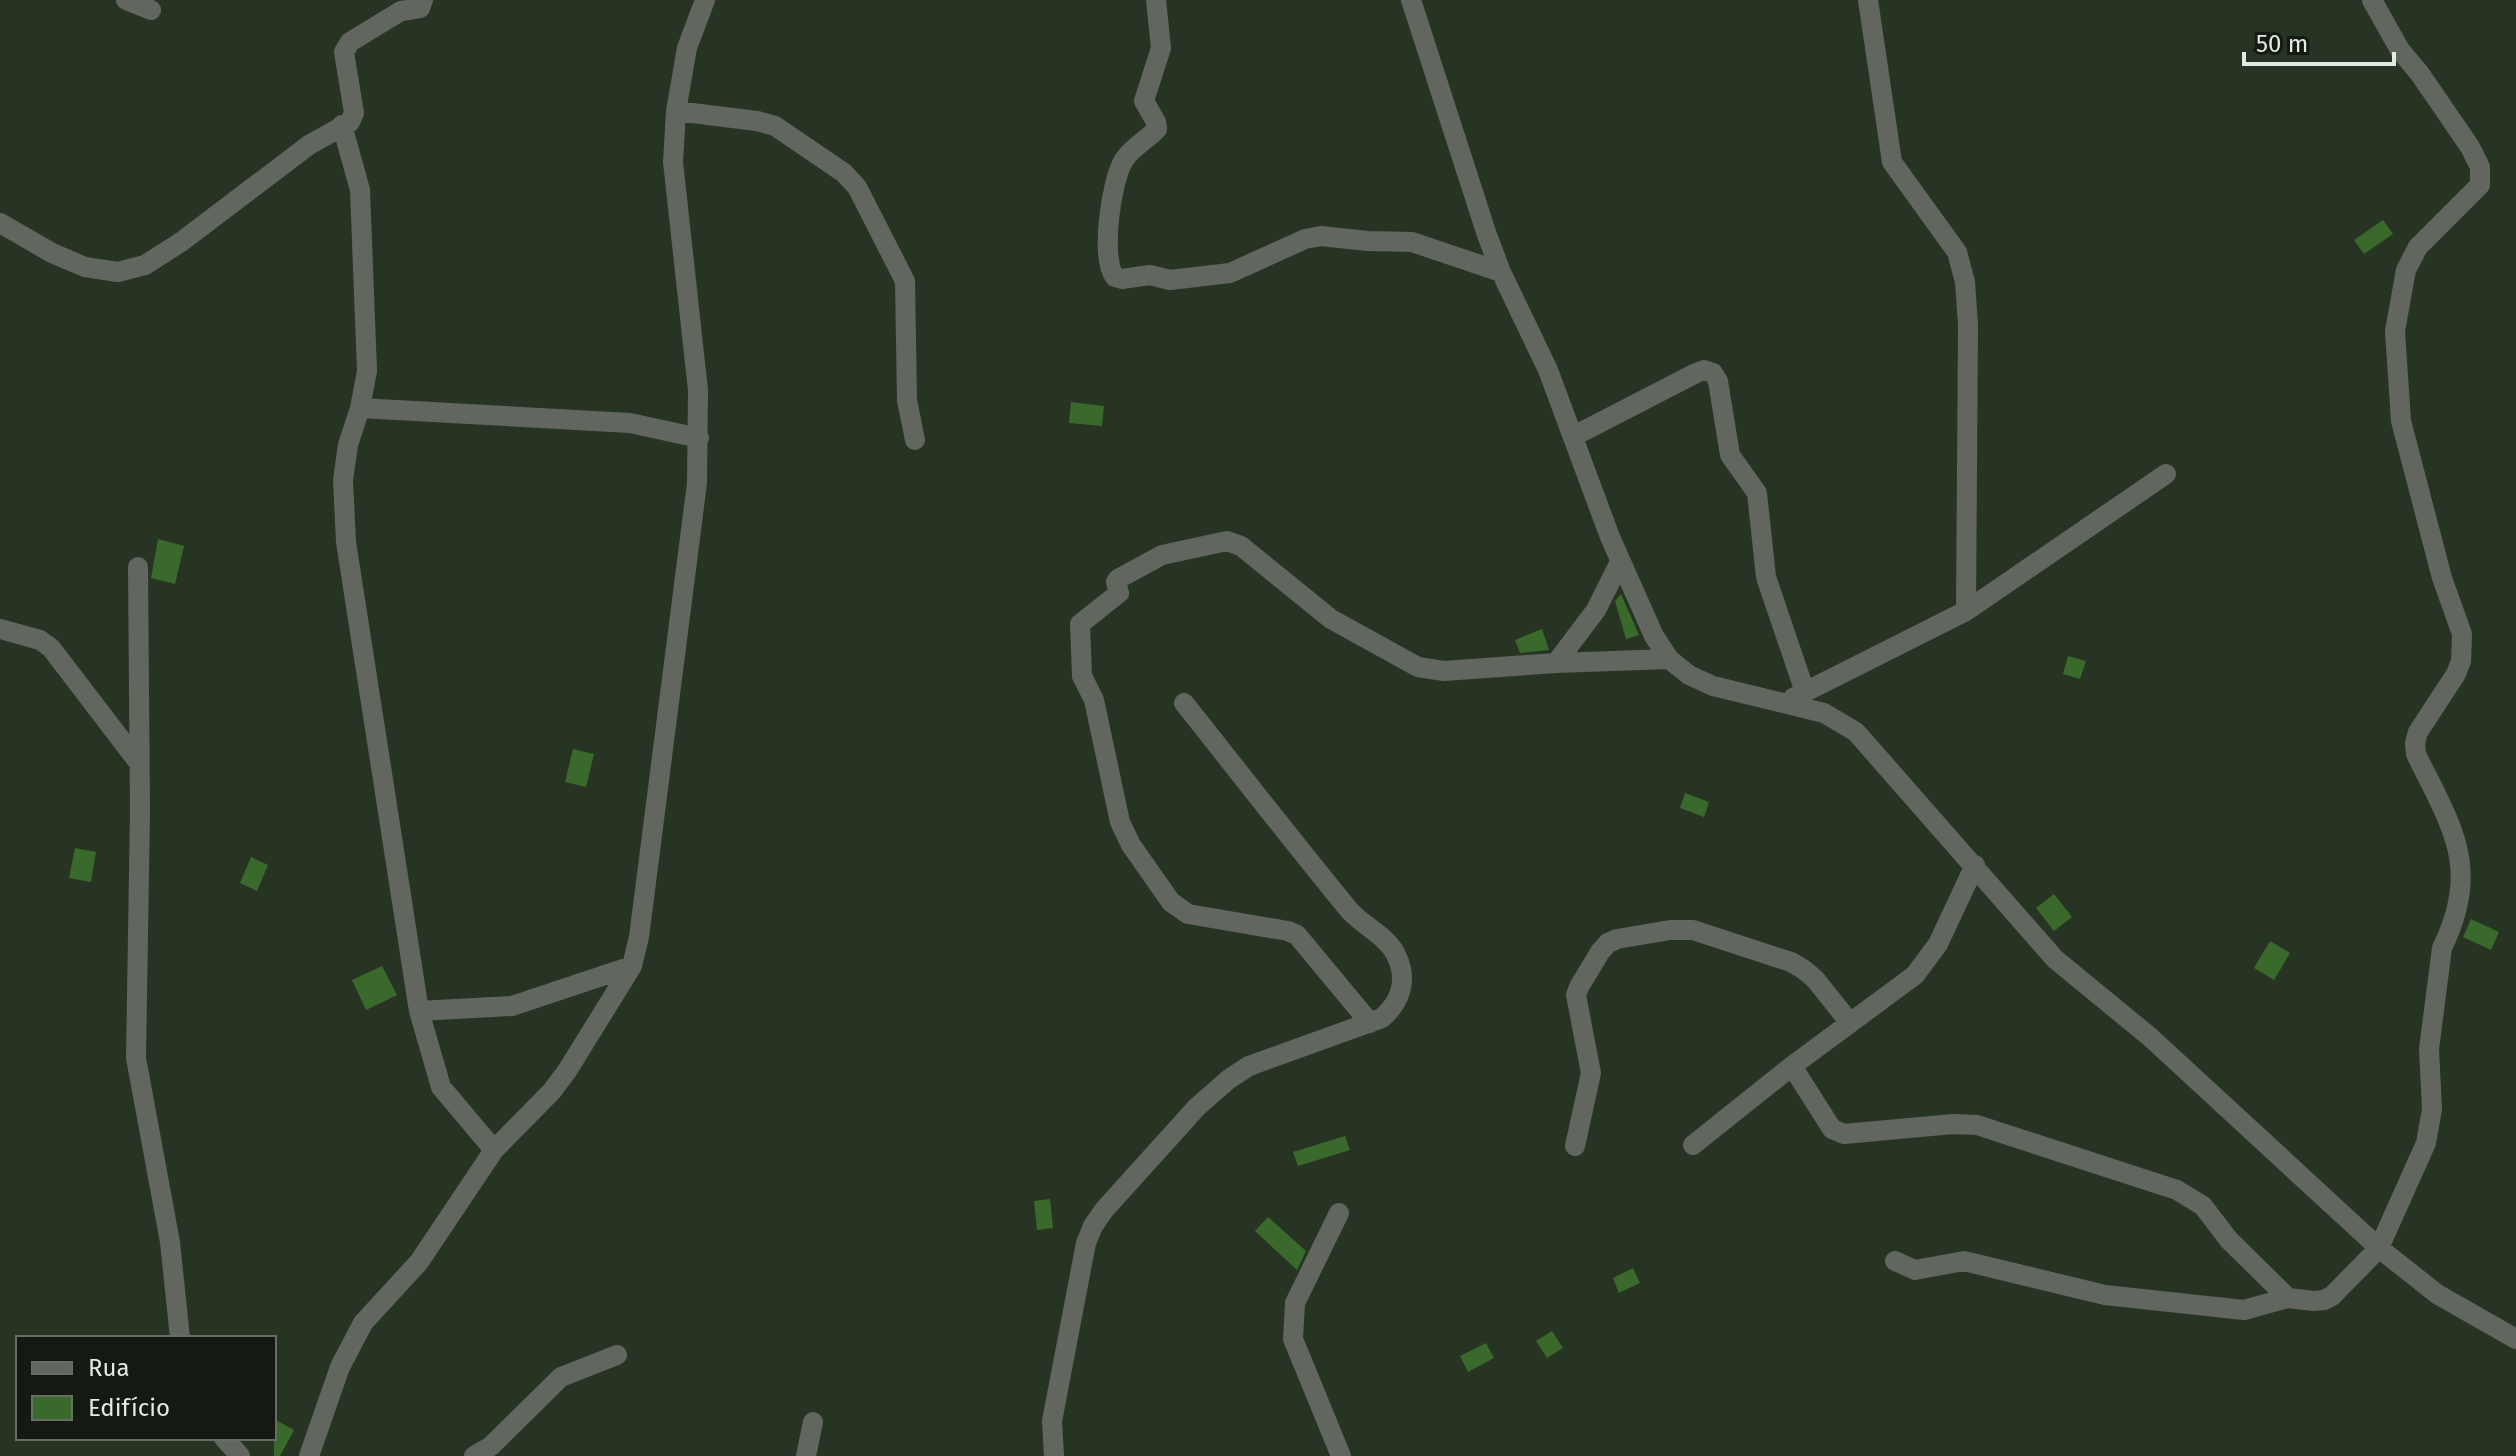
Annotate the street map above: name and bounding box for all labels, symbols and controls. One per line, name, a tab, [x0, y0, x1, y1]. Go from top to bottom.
scale bar	[2244, 16, 2394, 66]
text: 50 m	[2256, 30, 2308, 58]
legend	[16, 1336, 276, 1440]
text: Rua	[88, 1354, 130, 1382]
text: Edifício	[88, 1394, 170, 1422]

